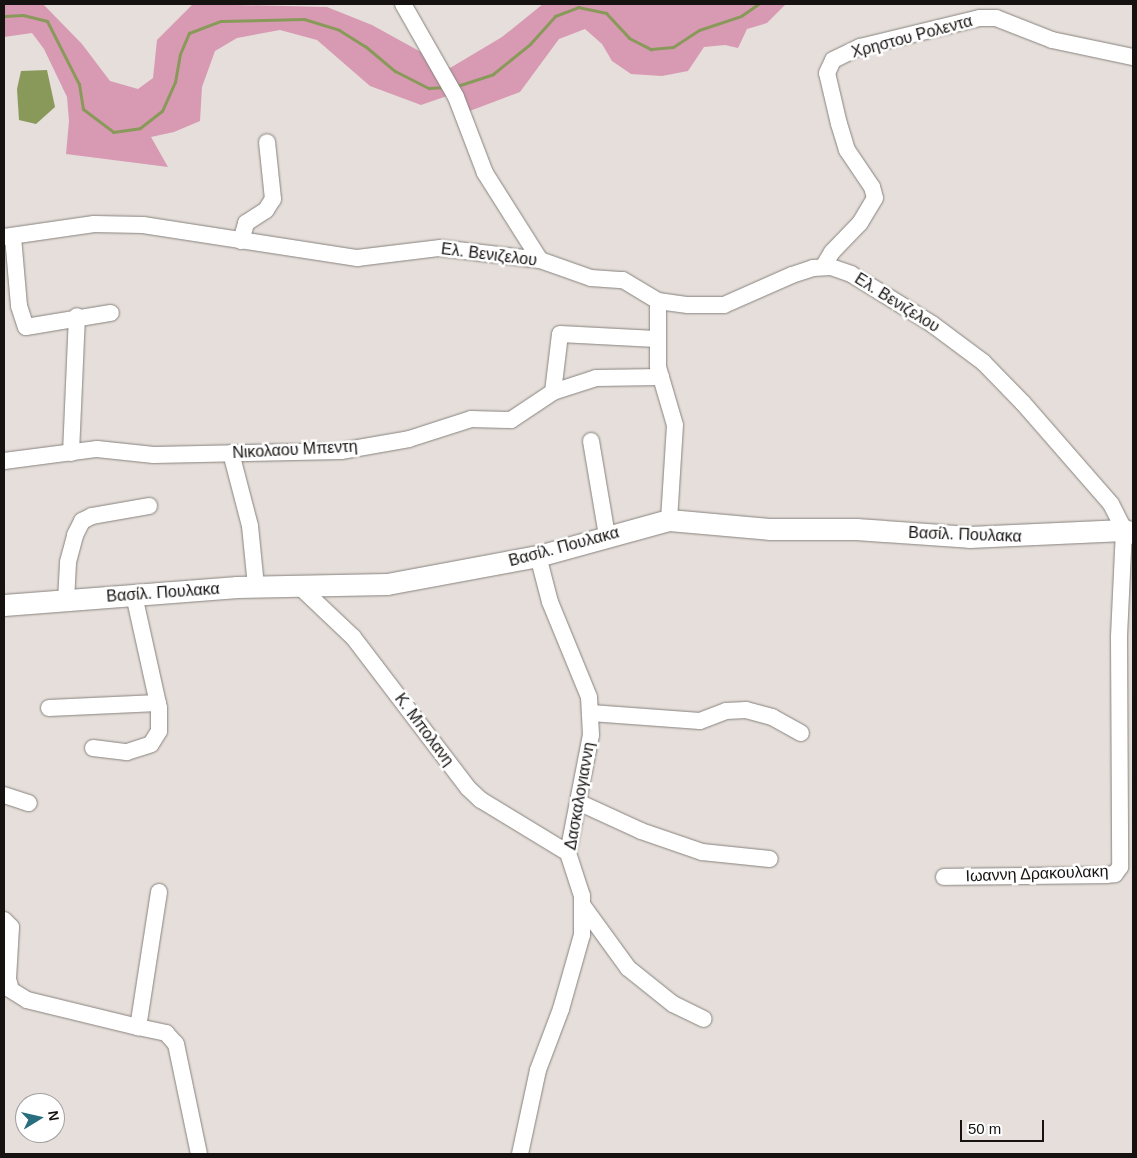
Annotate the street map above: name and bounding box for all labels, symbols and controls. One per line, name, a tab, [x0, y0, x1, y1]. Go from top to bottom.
street label: Χρηστου Ρολεντα	[849, 12, 975, 62]
street label: Ελ. Βενιζελου	[440, 240, 538, 270]
street label: Ελ. Βενιζελου	[851, 269, 943, 337]
street label: Νικολαου Μπεντη	[232, 437, 358, 463]
street label: Βασίλ. Πουλακα	[507, 523, 621, 571]
street label: Βασίλ. Πουλακα	[908, 523, 1022, 547]
street label: Βασίλ. Πουλακα	[106, 579, 220, 607]
street label: Κ. Μπολανη	[390, 690, 458, 770]
street label: Δασκαλογιαννη	[561, 741, 599, 851]
street label: Ιωαννη Δρακουλακη	[965, 862, 1109, 886]
north arrow	[15, 1093, 65, 1143]
text: N	[45, 1110, 63, 1122]
scale bar	[962, 1110, 1046, 1142]
text: 50 m	[968, 1120, 1001, 1137]

